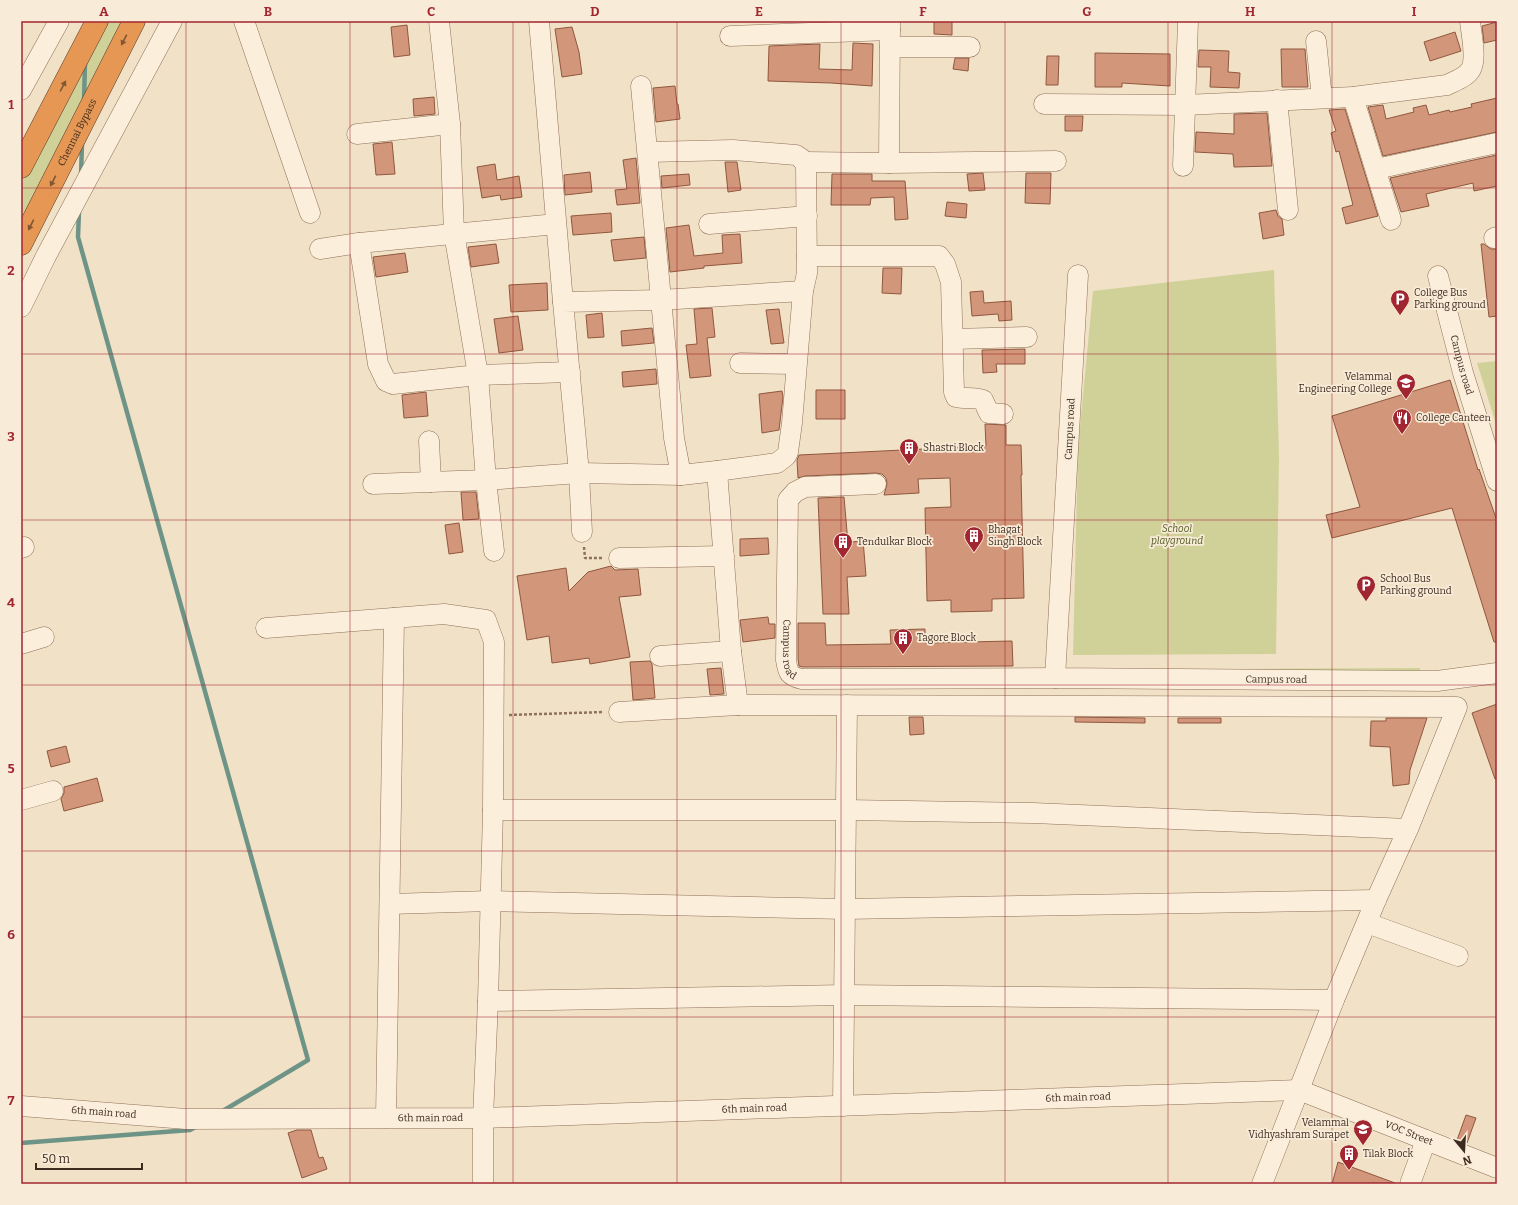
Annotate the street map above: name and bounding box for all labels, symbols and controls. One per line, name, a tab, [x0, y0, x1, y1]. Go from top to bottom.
text: A	[99, 4, 109, 19]
text: B	[264, 4, 272, 19]
text: C	[427, 4, 435, 19]
text: D	[590, 4, 600, 19]
text: E	[755, 4, 763, 19]
text: F	[919, 4, 927, 19]
text: G	[1082, 4, 1092, 19]
text: H	[1245, 4, 1255, 19]
text: I	[1412, 4, 1417, 19]
one-way arrow	[121, 34, 128, 46]
one-way arrow	[60, 81, 66, 92]
text: 1	[8, 97, 14, 112]
street label: Chennai Bypass	[56, 97, 100, 168]
one-way arrow	[50, 175, 56, 187]
one-way arrow	[28, 219, 34, 231]
text: 2	[7, 263, 15, 278]
place label: College Bus Parking ground	[1414, 287, 1486, 311]
parking icon: College Bus Parking ground	[1389, 288, 1411, 316]
street label: Campus road	[1447, 334, 1476, 396]
place label: Velammal Engineering College	[1299, 371, 1392, 395]
school or university icon: Velammal Engineering College	[1395, 372, 1417, 400]
street label: Campus road	[1062, 398, 1078, 460]
restaurant icon: College Canteen	[1391, 407, 1413, 435]
place label: College Canteen	[1416, 412, 1492, 424]
text: 3	[7, 429, 15, 444]
building icon: Shastri Block	[898, 437, 920, 465]
place label: Shastri Block	[923, 442, 984, 454]
park label: School playground	[1150, 523, 1203, 547]
place label: Bhagat Singh Block	[988, 524, 1043, 548]
building icon: Bhagat Singh Block	[963, 525, 985, 553]
building icon: Tendulkar Block	[832, 531, 854, 559]
place label: Tendulkar Block	[857, 536, 932, 548]
place label: School Bus Parking ground	[1380, 573, 1452, 597]
parking icon: School Bus Parking ground	[1355, 574, 1377, 602]
text: 4	[7, 595, 15, 610]
street label: Campus road	[780, 619, 799, 683]
building icon: Tagore Block	[892, 627, 914, 655]
place label: Tagore Block	[917, 632, 977, 644]
street label: Campus road	[1245, 673, 1307, 686]
text: 5	[7, 761, 15, 776]
text: 6	[7, 927, 15, 942]
street label: 6th main road	[1045, 1090, 1111, 1105]
text: 7	[8, 1093, 15, 1108]
street label: 6th main road	[721, 1102, 787, 1116]
street label: 6th main road	[71, 1104, 137, 1121]
street label: 6th main road	[398, 1112, 463, 1124]
place label: Velammal Vidhyashram Surapet	[1248, 1117, 1349, 1141]
school or university icon: Velammal Vidhyashram Surapet	[1352, 1118, 1374, 1146]
street label: VOC Street	[1383, 1118, 1435, 1148]
north arrow	[1444, 1131, 1484, 1171]
building icon: Tilak Block	[1338, 1143, 1360, 1171]
scale bar	[36, 1145, 142, 1171]
place label: Tilak Block	[1363, 1148, 1413, 1160]
text: 50 m	[42, 1152, 71, 1166]
text: N	[1460, 1153, 1473, 1168]

